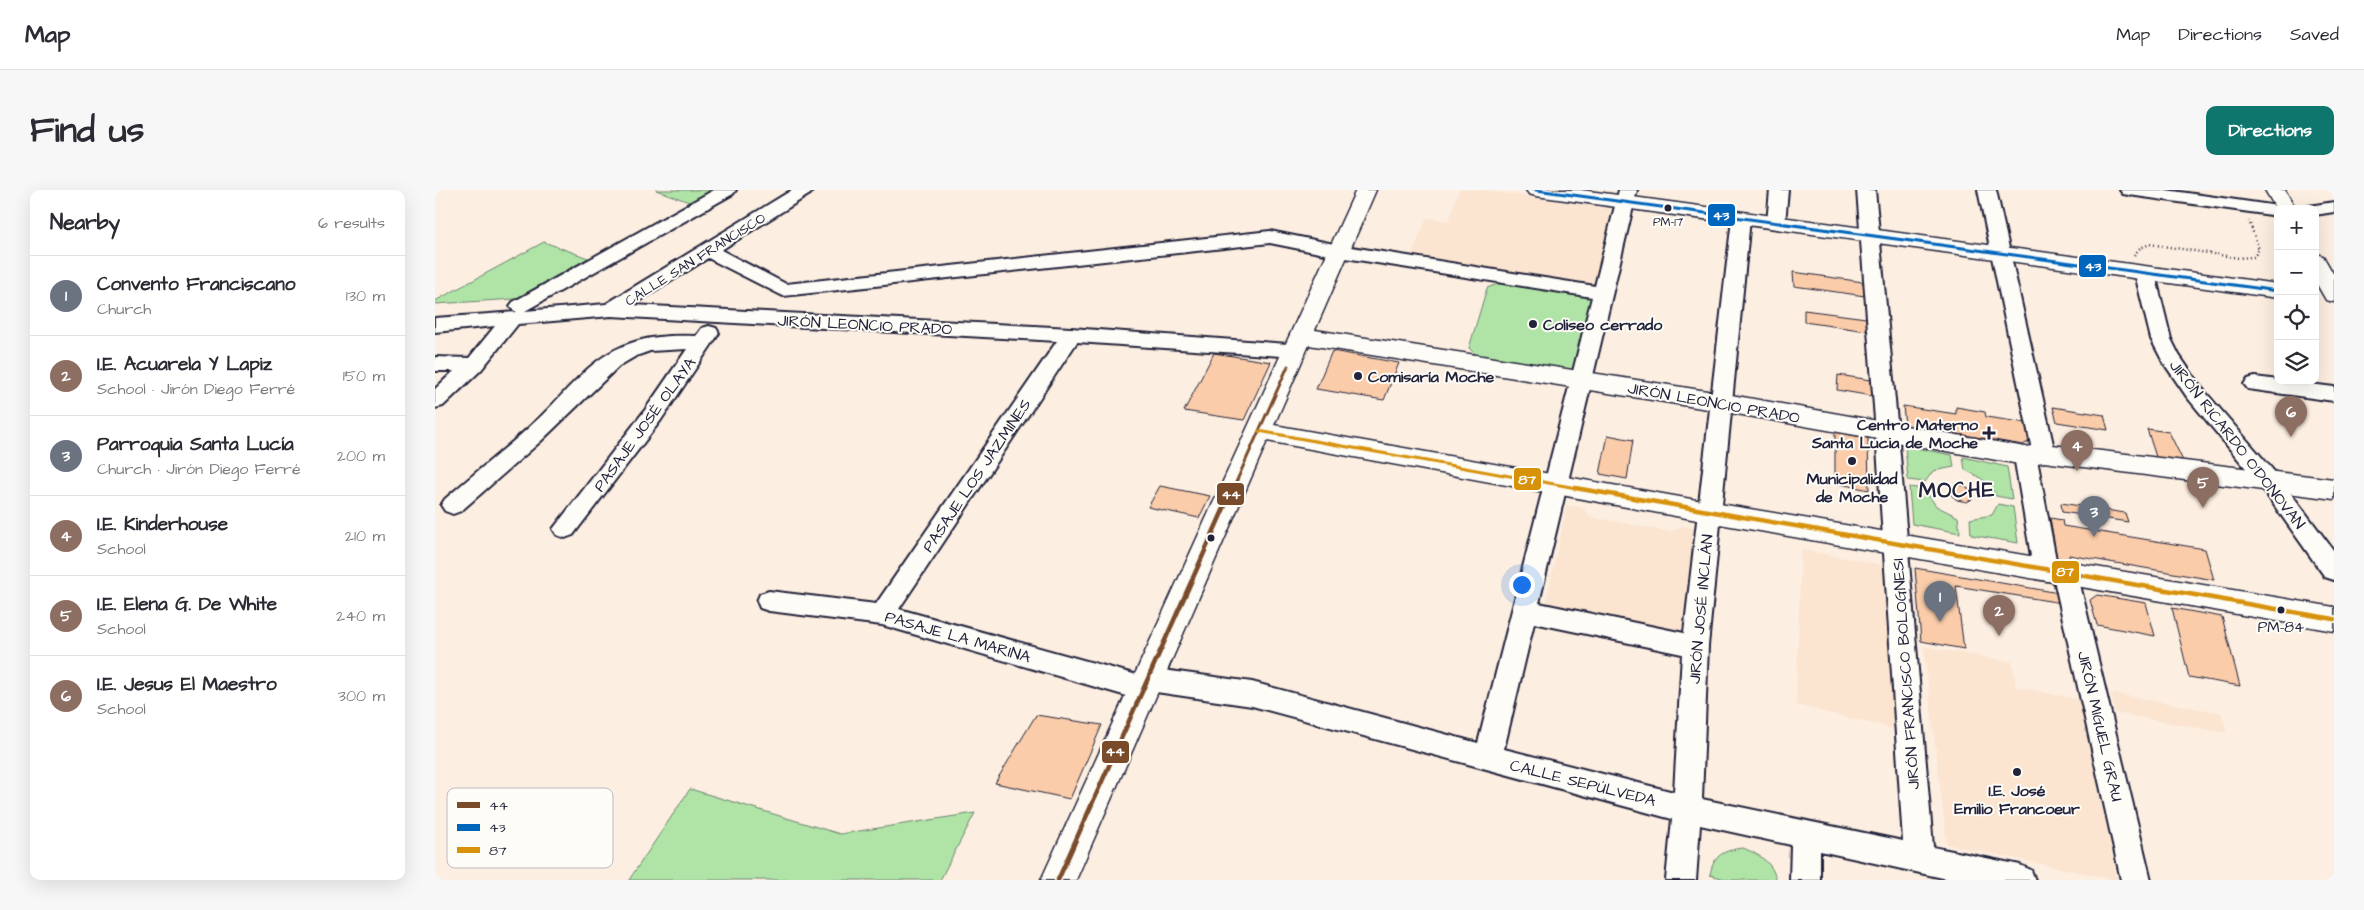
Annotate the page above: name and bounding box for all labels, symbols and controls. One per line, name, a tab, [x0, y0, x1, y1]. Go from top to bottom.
text: Map	[25, 18, 70, 52]
text: Map	[2116, 22, 2150, 47]
text: Directions	[2178, 22, 2262, 47]
text: Saved	[2290, 22, 2339, 47]
text: Find us	[30, 106, 144, 155]
button: Directions	[2206, 106, 2334, 155]
marker: PM-17	[1663, 203, 1673, 213]
line badge: 43	[1707, 203, 1736, 227]
map controls	[2274, 205, 2319, 385]
button: +	[2274, 205, 2319, 250]
text: 43	[1713, 206, 1730, 226]
text: Nearby	[50, 208, 120, 237]
street label: CALLE SAN FRANCISCO	[621, 208, 770, 311]
text: 6 results	[318, 212, 385, 234]
place label: PM-17	[1653, 214, 1684, 231]
button: −	[2274, 250, 2319, 295]
line badge: 43	[2078, 254, 2107, 278]
text: 43	[2085, 257, 2102, 277]
text: Convento Franciscano	[97, 271, 295, 298]
text: 1	[65, 285, 67, 307]
text: 130 m	[346, 285, 385, 307]
button: locate	[2274, 295, 2319, 340]
text: Church	[97, 298, 151, 320]
street label: JIRÓN LEONCIO PRADO	[777, 309, 953, 341]
place label: Coliseo cerrado	[1543, 314, 1663, 336]
marker: Coliseo cerrado	[1527, 318, 1539, 330]
button: layers	[2274, 340, 2319, 385]
text: I.E. Acuarela Y Lapiz	[97, 351, 272, 378]
street label: PASAJE JOSÉ OLAYA	[588, 353, 701, 496]
street label: JIRÓN RICARDO O'DONOVAN	[2164, 355, 2310, 534]
text: 2	[61, 365, 71, 387]
text: 150 m	[343, 365, 385, 387]
place label: Comisaría Moche	[1368, 366, 1494, 388]
marker: Comisaría Moche	[1352, 370, 1364, 382]
street label: JIRÓN LEONCIO PRADO	[1626, 377, 1802, 429]
text: School · Jirón Diego Ferré	[97, 378, 295, 400]
street label: PASAJE LOS JAZMINES	[917, 395, 1036, 557]
pin: 6	[2275, 396, 2307, 437]
place label: Centro Materno Santa Lucia de Moche	[1811, 414, 1979, 454]
marker: Centro Materno Santa Lucia de Moche	[1982, 426, 1996, 440]
pin: 4	[2061, 430, 2093, 471]
text: Parroquia Santa Lucía	[97, 431, 294, 458]
text: 3	[62, 445, 70, 467]
text: 200 m	[337, 445, 385, 467]
marker: Municipalidad de Moche	[1846, 455, 1858, 467]
text: Church · Jirón Diego Ferré	[97, 458, 301, 480]
line badge: 87	[1513, 467, 1542, 491]
pin: 5	[2187, 467, 2219, 508]
place label: Municipalidad de Moche	[1807, 468, 1898, 508]
text: 87	[1518, 470, 1536, 490]
district label: MOCHE	[1919, 476, 1995, 505]
line badge: 44	[1216, 482, 1245, 506]
text: 44	[1221, 485, 1241, 505]
pin: 3	[2078, 496, 2110, 537]
text: I.E. Kinderhouse	[97, 511, 228, 538]
text: 4	[61, 525, 71, 547]
text: 210 m	[345, 525, 385, 547]
unlabelled marker	[1206, 533, 1216, 543]
street label: JIRÓN JOSÉ INCLÁN	[1684, 533, 1718, 685]
text: School	[97, 538, 146, 560]
street label: JIRÓN FRANCISCO BOLOGNESI	[1887, 558, 1925, 790]
line badge: 87	[2051, 560, 2080, 584]
text: 87	[2056, 562, 2074, 582]
your location	[1509, 572, 1535, 598]
pin: 1	[1924, 581, 1956, 622]
text: I.E. Elena G. De White	[97, 591, 277, 618]
pin: 2	[1983, 595, 2015, 636]
text: 5	[60, 605, 72, 627]
text: 240 m	[336, 605, 385, 627]
marker: PM-84	[2276, 605, 2286, 615]
street label: PASAJE LA MARINA	[882, 606, 1033, 668]
place label: PM-84	[2258, 617, 2304, 638]
text: School	[97, 618, 146, 640]
street label: JIRÓN MIGUEL GRAU	[2072, 649, 2128, 804]
text: I.E. Jesus El Maestro	[97, 671, 277, 698]
text: 6	[61, 685, 71, 707]
text: 300 m	[338, 685, 385, 707]
text: School	[97, 698, 146, 720]
line badge: 44	[1101, 740, 1130, 764]
text: 44	[1105, 742, 1125, 762]
street label: CALLE SEPÚLVEDA	[1507, 754, 1658, 812]
marker: I.E. José Emilio Francoeur	[2011, 766, 2023, 778]
place label: I.E. José Emilio Francoeur	[1954, 780, 2080, 820]
legend	[447, 788, 613, 868]
text: 44	[489, 796, 509, 816]
text: 43	[489, 818, 506, 838]
text: 87	[489, 841, 507, 861]

